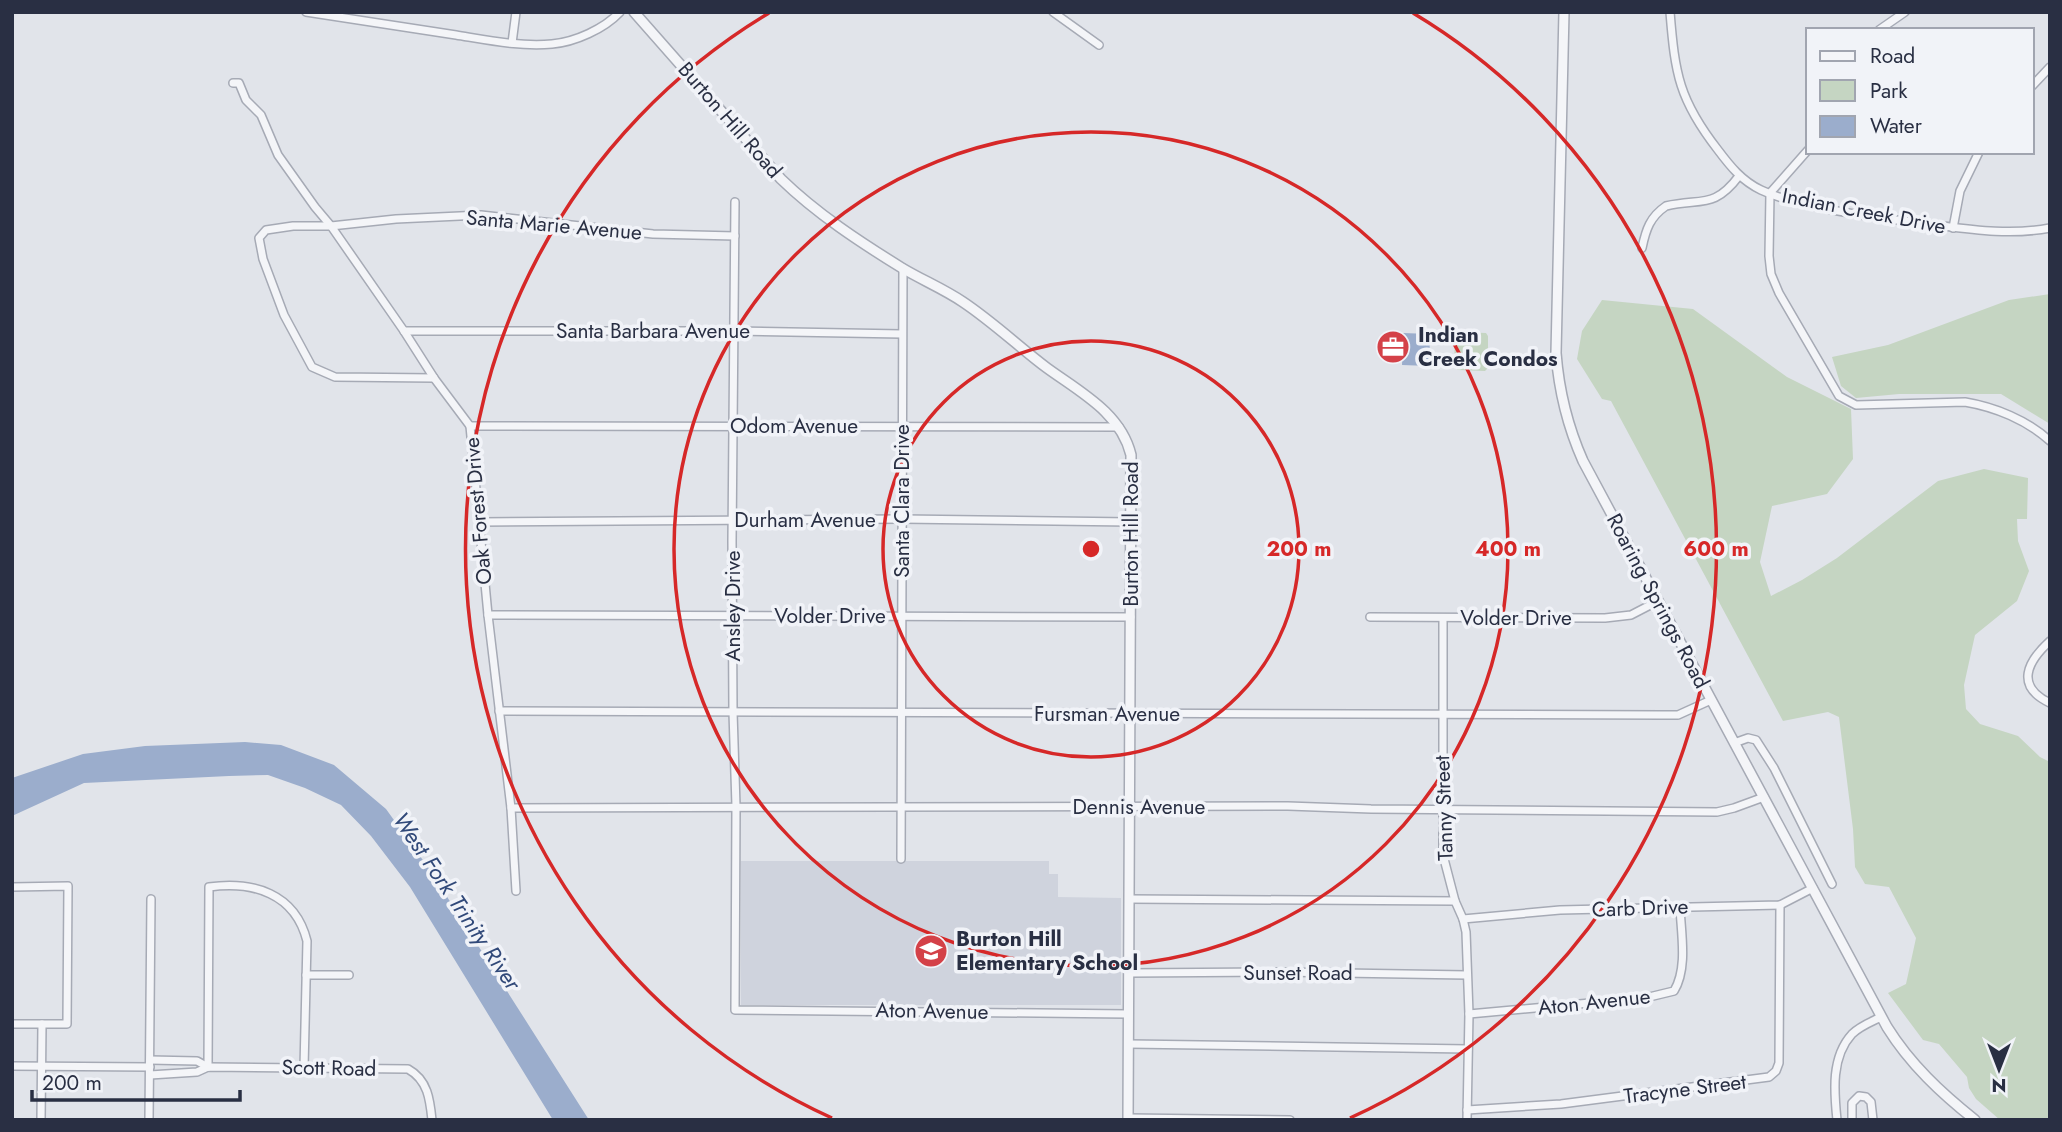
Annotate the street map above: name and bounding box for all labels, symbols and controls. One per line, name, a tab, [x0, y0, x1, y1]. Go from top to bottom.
legend	[1806, 28, 2034, 154]
text: Road	[1870, 41, 1915, 71]
street label: Burton Hill Road	[671, 55, 789, 185]
text: Park	[1870, 76, 1908, 106]
text: Water	[1870, 111, 1923, 141]
street label: Indian Creek Drive	[1780, 180, 1949, 242]
street label: Santa Marie Avenue	[465, 202, 643, 248]
street label: Santa Barbara Avenue	[556, 316, 750, 346]
place label: Indian Creek Condos	[1418, 320, 1558, 374]
office icon: Indian Creek Condos	[1374, 328, 1412, 366]
street label: Odom Avenue	[730, 411, 858, 441]
street label: Santa Clara Drive	[887, 424, 917, 578]
street label: Oak Forest Drive	[457, 436, 499, 586]
street label: Burton Hill Road	[1116, 461, 1146, 607]
street label: Durham Avenue	[734, 505, 876, 535]
street label: Roaring Springs Road	[1599, 508, 1717, 694]
text: 200 m	[1266, 534, 1332, 564]
text: 400 m	[1475, 534, 1541, 564]
text: 600 m	[1683, 534, 1749, 564]
centre of rings	[1079, 537, 1103, 561]
street label: Ansley Drive	[718, 550, 748, 661]
street label: Volder Drive	[774, 601, 886, 631]
street label: Volder Drive	[1460, 603, 1572, 633]
street label: Fursman Avenue	[1034, 699, 1180, 729]
street label: Tanny Street	[1427, 755, 1461, 861]
street label: Dennis Avenue	[1073, 792, 1206, 822]
water label: West Fork Trinity River	[385, 805, 530, 998]
street label: Carb Drive	[1591, 891, 1689, 925]
place label: Burton Hill Elementary School	[956, 924, 1138, 978]
school or university icon: Burton Hill Elementary School	[912, 932, 950, 970]
street label: Sunset Road	[1243, 958, 1353, 988]
street label: Aton Avenue	[1536, 981, 1652, 1023]
street label: Aton Avenue	[875, 995, 989, 1027]
north arrow	[1964, 1034, 2034, 1104]
street label: Scott Road	[281, 1052, 377, 1084]
scale bar	[32, 1058, 240, 1102]
street label: Tracyne Street	[1622, 1067, 1748, 1111]
text: 200 m	[42, 1068, 102, 1098]
text: N	[1991, 1072, 2007, 1099]

